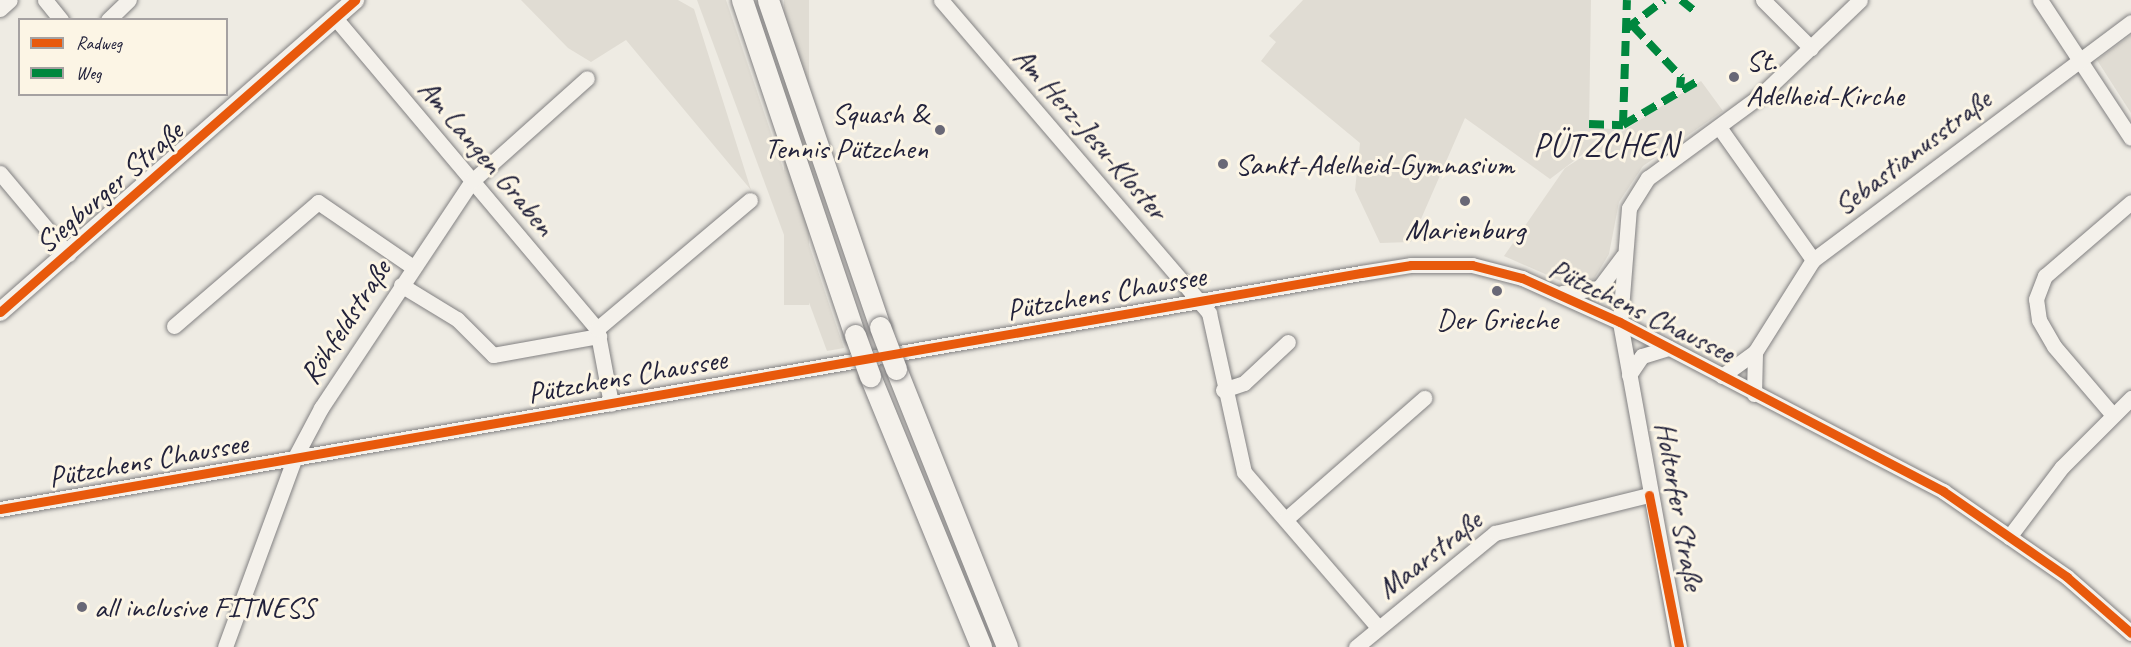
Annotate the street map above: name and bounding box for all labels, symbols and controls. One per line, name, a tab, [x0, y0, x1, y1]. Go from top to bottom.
legend	[18, 18, 228, 96]
text: Radweg	[76, 32, 122, 54]
street label: Am Herz-Jesu-Kloster	[1006, 39, 1176, 227]
place label: St. Adelheid-Kirche	[1746, 42, 1904, 112]
text: Weg	[76, 62, 101, 84]
marker: St. Adelheid-Kirche	[1727, 70, 1741, 84]
street label: Am Langen Graben	[411, 71, 563, 243]
street label: Sebastianusstraße	[1826, 81, 1998, 223]
place label: Squash & Tennis Pützchen	[764, 95, 928, 166]
street label: Siegburger Straße	[27, 113, 191, 261]
marker: Squash & Tennis Pützchen	[933, 123, 947, 137]
district label: PÜTZCHEN	[1533, 126, 1679, 166]
place label: Sankt-Adelheid-Gymnasium	[1235, 146, 1514, 182]
marker: Sankt-Adelheid-Gymnasium	[1216, 157, 1230, 171]
marker: Marienburg	[1458, 194, 1472, 208]
place label: Marienburg	[1405, 211, 1525, 247]
street label: Pützchens Chaussee	[1543, 249, 1741, 371]
street label: Röhfeldstraße	[292, 253, 398, 391]
street label: Pützchens Chaussee	[1003, 258, 1209, 328]
marker: Der Grieche	[1490, 284, 1504, 298]
place label: Der Grieche	[1437, 301, 1557, 337]
street label: Pützchens Chaussee	[524, 341, 730, 411]
street label: Holtorfer Straße	[1647, 419, 1713, 593]
street label: Pützchens Chaussee	[45, 425, 251, 495]
street label: Maarstraße	[1370, 502, 1488, 606]
place label: all inclusive FITNESS	[94, 589, 315, 625]
marker: all inclusive FITNESS	[75, 600, 89, 614]

